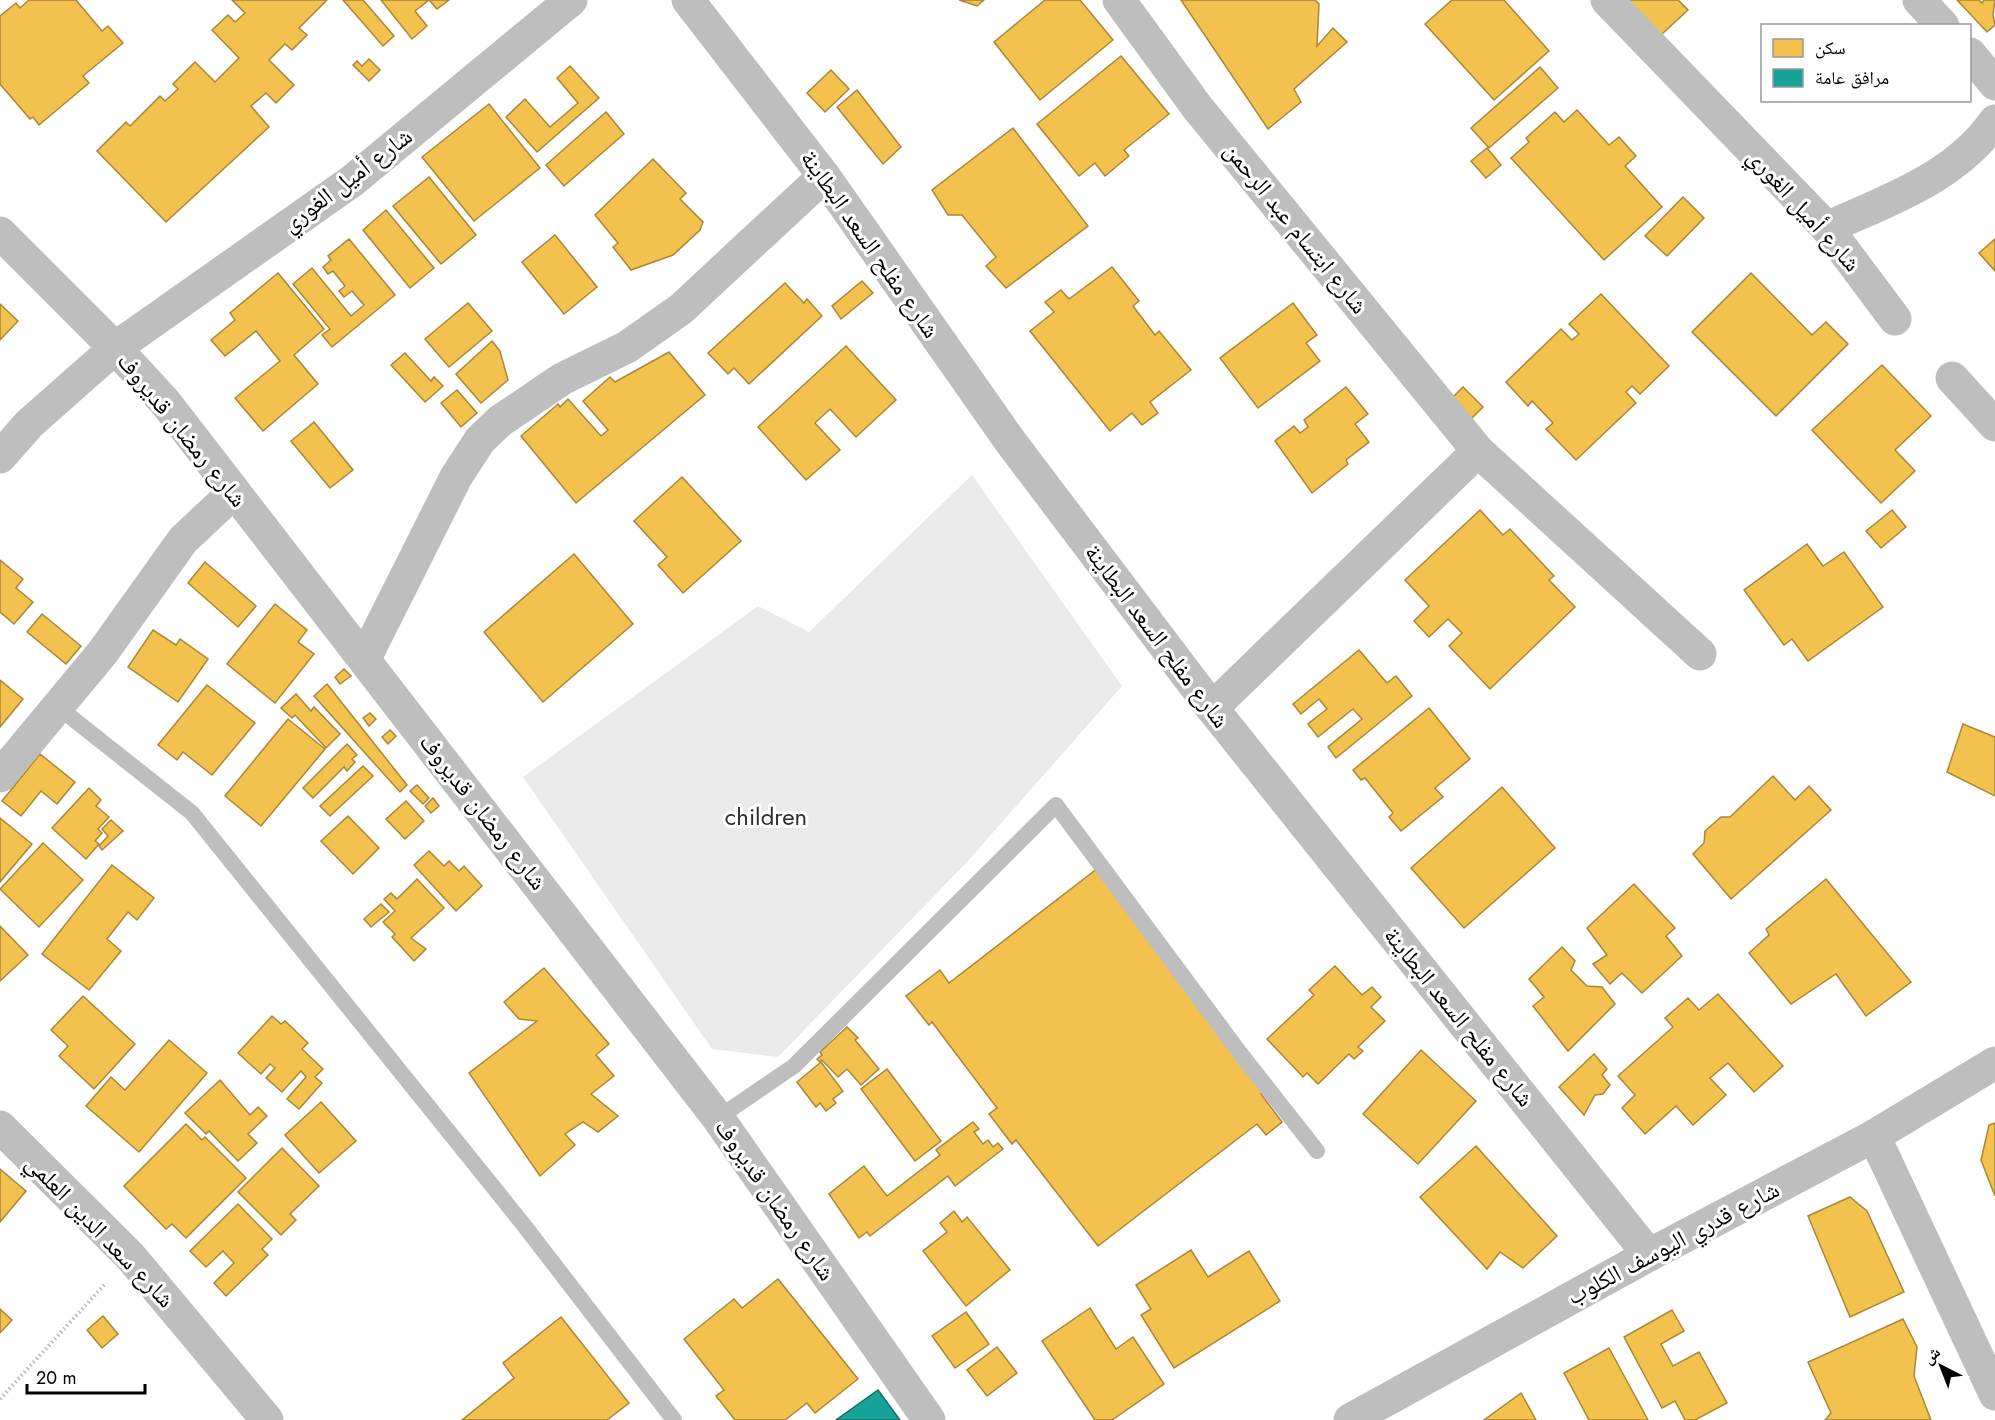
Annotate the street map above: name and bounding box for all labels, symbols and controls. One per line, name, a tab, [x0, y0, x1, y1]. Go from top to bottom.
legend	[1761, 24, 1971, 102]
text: سكن	[1815, 35, 1846, 61]
text: مرافق عامة	[1815, 65, 1889, 91]
street label: شارع أميل الغوري	[274, 119, 421, 242]
street label: شارع ابتسام عبد الرحمن	[1216, 134, 1377, 321]
street label: شارع أميل الغوري	[1738, 140, 1869, 281]
street label: شارع مفلح السعد البطاينة	[792, 143, 949, 345]
street label: شارع رمضان قديروف	[109, 345, 256, 515]
street label: شارع مفلح السعد البطاينة	[1076, 536, 1238, 735]
street label: شارع رمضان قديروف	[411, 726, 556, 897]
park label: children	[725, 799, 807, 834]
street label: شارع مفلح السعد البطاينة	[1376, 919, 1543, 1114]
street label: شارع رمضان قديروف	[707, 1112, 844, 1288]
street label: شارع سعد الدين العلمي	[16, 1146, 183, 1317]
street label: شارع قدري اليوسف الكلوب	[1560, 1172, 1786, 1315]
north arrow	[1911, 1336, 1971, 1396]
text: ش	[1917, 1341, 1945, 1369]
scale bar	[27, 1357, 146, 1395]
text: 20 m	[36, 1365, 76, 1391]

